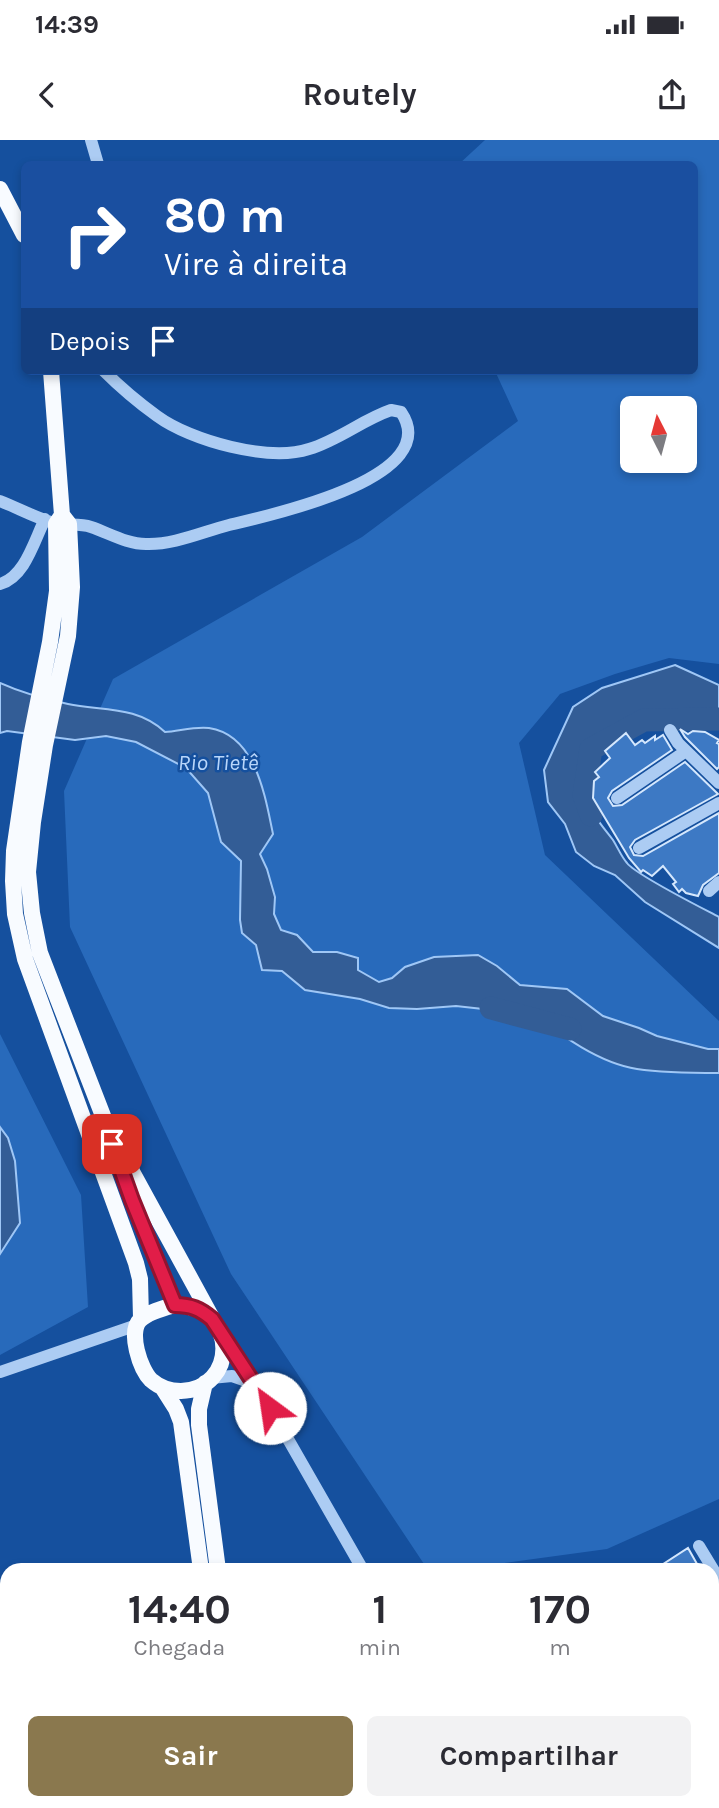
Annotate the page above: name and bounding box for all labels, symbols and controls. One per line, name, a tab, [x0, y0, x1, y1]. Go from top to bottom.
text: 14:39	[35, 9, 99, 40]
icon: back	[28, 76, 66, 114]
text: Routely	[302, 76, 417, 113]
icon: share	[653, 76, 691, 114]
text: 80 m	[164, 187, 286, 244]
icon: right	[49, 189, 140, 280]
text: Vire à direita	[164, 246, 348, 283]
icon: arrive	[144, 322, 182, 360]
text: Depois	[49, 326, 130, 357]
north arrow	[620, 396, 696, 472]
map controls	[620, 396, 697, 473]
water label: Rio Tietê	[178, 749, 259, 776]
pin	[82, 1114, 142, 1174]
icon: arrive	[93, 1125, 131, 1163]
position arrow	[233, 1371, 307, 1445]
text: 14:40	[128, 1584, 231, 1634]
text: 1	[372, 1584, 387, 1634]
text: 170	[529, 1584, 591, 1634]
text: Chegada	[133, 1634, 225, 1661]
text: min	[359, 1634, 401, 1661]
text: m	[549, 1634, 571, 1661]
button: Sair	[28, 1716, 353, 1796]
button: Compartilhar	[367, 1716, 691, 1796]

